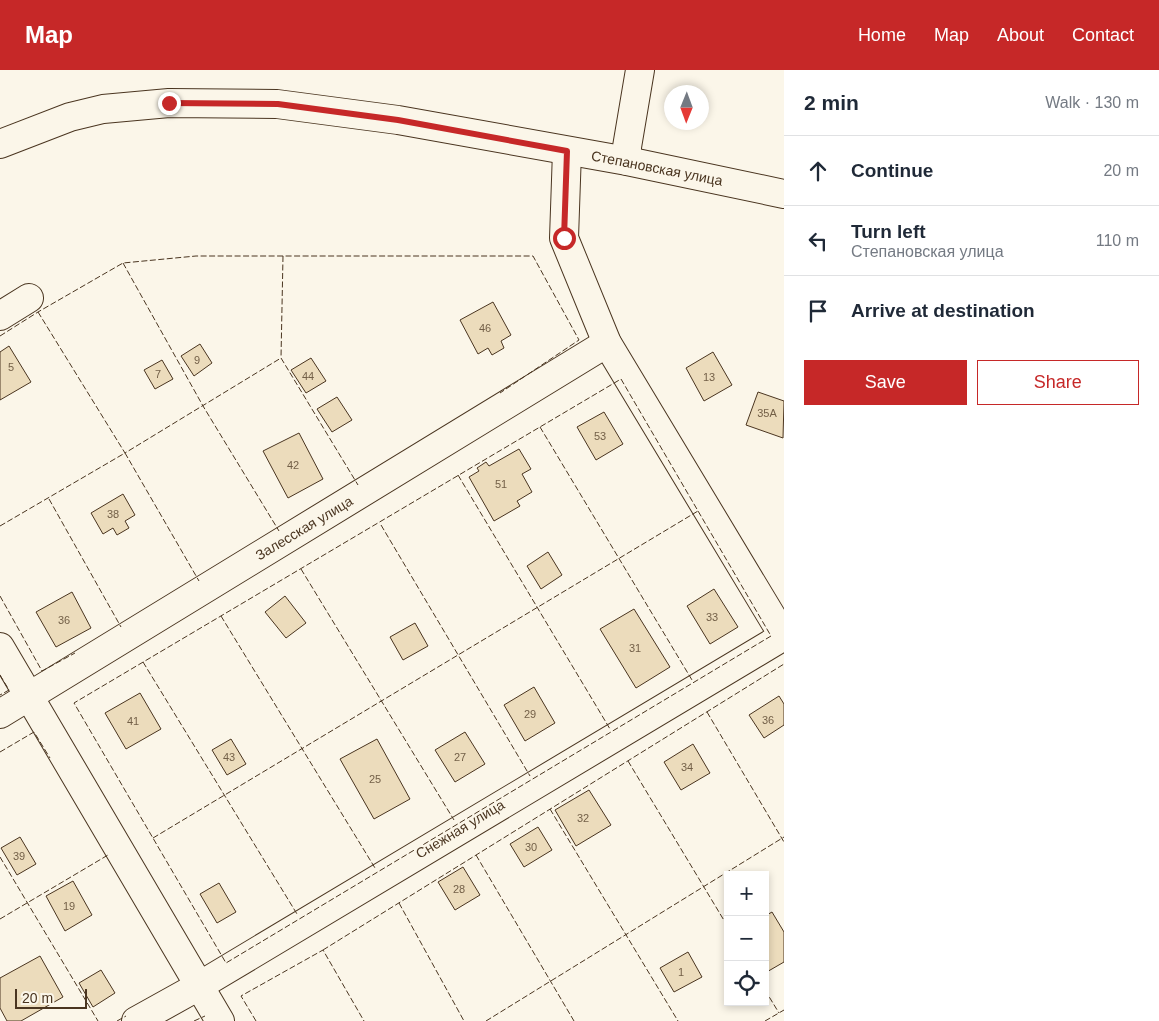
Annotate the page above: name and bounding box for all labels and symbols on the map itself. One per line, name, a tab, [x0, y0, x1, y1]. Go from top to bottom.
north arrow	[664, 85, 709, 130]
route end	[158, 92, 181, 115]
street label: Степановская улица	[590, 147, 724, 189]
route start	[553, 227, 576, 250]
house number: 46	[479, 322, 491, 334]
house number: 9	[194, 354, 200, 366]
house number: 5	[8, 361, 14, 373]
house number: 7	[155, 368, 161, 380]
house number: 44	[302, 370, 314, 382]
house number: 13	[703, 371, 715, 383]
house number: 35А	[757, 407, 777, 419]
house number: 53	[594, 430, 606, 442]
house number: 42	[287, 459, 299, 471]
house number: 51	[495, 478, 507, 490]
street label: Залесская улица	[253, 493, 356, 563]
house number: 38	[107, 508, 119, 520]
house number: 33	[706, 611, 718, 623]
house number: 36	[58, 614, 70, 626]
house number: 31	[629, 642, 641, 654]
house number: 29	[524, 708, 536, 720]
house number: 36	[762, 714, 774, 726]
house number: 41	[127, 715, 139, 727]
house number: 43	[223, 751, 235, 763]
house number: 27	[454, 751, 466, 763]
house number: 34	[681, 761, 693, 773]
house number: 25	[369, 773, 381, 785]
street label: Снежная улица	[413, 796, 507, 862]
house number: 32	[577, 812, 589, 824]
house number: 30	[525, 841, 537, 853]
house number: 39	[13, 850, 25, 862]
house number: 28	[453, 883, 465, 895]
house number: 19	[63, 900, 75, 912]
house number: 1	[678, 966, 684, 978]
scale bar	[15, 986, 88, 1009]

